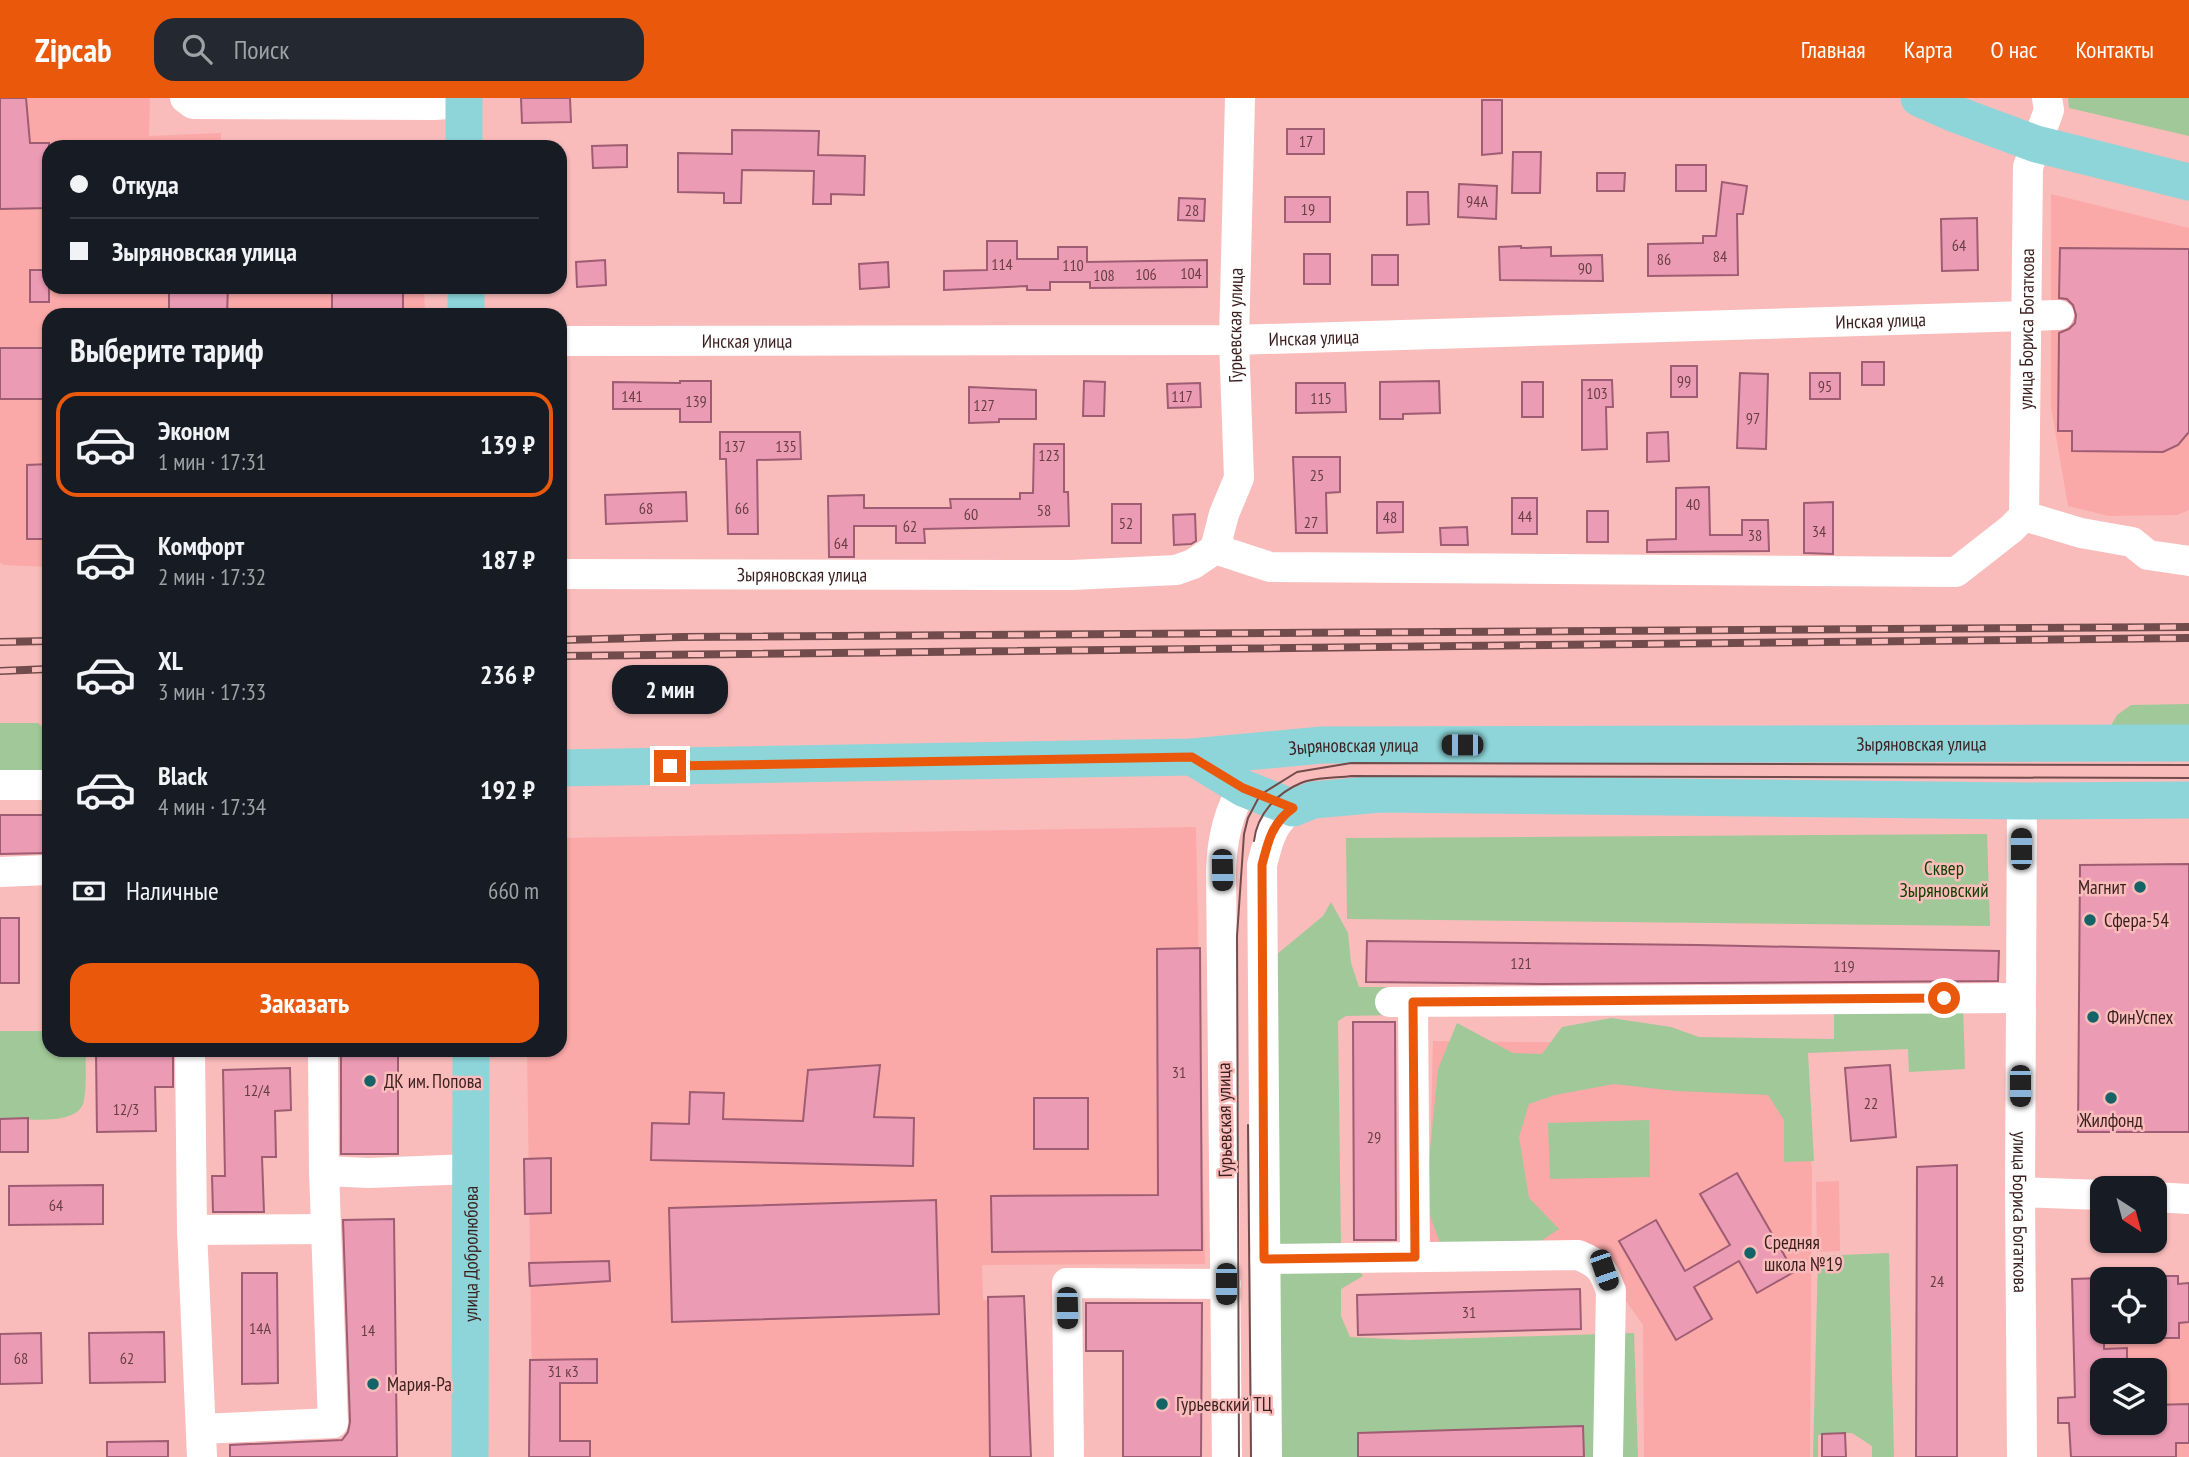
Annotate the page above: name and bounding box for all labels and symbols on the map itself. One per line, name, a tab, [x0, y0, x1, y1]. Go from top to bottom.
house number: 17	[1299, 131, 1313, 151]
house number: 94А	[1466, 191, 1488, 211]
house number: 19	[1301, 199, 1315, 219]
house number: 28	[1185, 200, 1199, 220]
house number: 64	[1952, 235, 1966, 255]
house number: 84	[1713, 246, 1727, 266]
street label: улица Бориса Богаткова	[2013, 248, 2039, 410]
house number: 86	[1657, 249, 1671, 269]
house number: 114	[991, 254, 1013, 274]
house number: 110	[1062, 255, 1084, 275]
house number: 90	[1578, 258, 1592, 278]
house number: 104	[1180, 263, 1202, 283]
house number: 106	[1135, 264, 1157, 284]
house number: 108	[1093, 265, 1115, 285]
street label: Гурьевская улица	[1222, 267, 1248, 383]
street label: Инская улица	[1835, 307, 1926, 334]
street label: Инская улица	[1268, 324, 1360, 351]
street label: Инская улица	[702, 329, 792, 353]
house number: 99	[1677, 371, 1691, 391]
house number: 95	[1818, 376, 1832, 396]
house number: 103	[1586, 383, 1608, 403]
house number: 141	[621, 386, 643, 406]
house number: 117	[1171, 386, 1193, 406]
house number: 115	[1310, 388, 1332, 408]
house number: 139	[685, 391, 707, 411]
house number: 127	[973, 395, 995, 415]
house number: 97	[1746, 408, 1760, 428]
house number: 137	[724, 436, 746, 456]
house number: 135	[775, 436, 797, 456]
house number: 123	[1038, 445, 1060, 465]
house number: 25	[1310, 465, 1324, 485]
house number: 40	[1686, 494, 1700, 514]
house number: 68	[639, 498, 653, 518]
house number: 66	[735, 498, 749, 518]
house number: 58	[1037, 500, 1051, 520]
house number: 60	[964, 504, 978, 524]
house number: 44	[1518, 506, 1532, 526]
house number: 48	[1383, 507, 1397, 527]
house number: 27	[1304, 512, 1318, 532]
house number: 52	[1119, 513, 1133, 533]
house number: 62	[903, 516, 917, 536]
house number: 34	[1812, 521, 1826, 541]
house number: 38	[1748, 525, 1762, 545]
house number: 64	[834, 533, 848, 553]
street label: Зыряновская улица	[737, 562, 867, 587]
callout: 2 мин	[612, 664, 728, 714]
street label: Зыряновская улица	[1856, 731, 1987, 756]
street label: Зыряновская улица	[1287, 733, 1419, 760]
car	[1442, 735, 1484, 756]
route end	[654, 750, 686, 782]
car	[2011, 828, 2032, 870]
car	[1212, 849, 1233, 891]
park label: Cквер Зыряновский	[1900, 856, 1989, 902]
place label: Магнит	[2078, 875, 2127, 899]
marker: Магнит	[2132, 879, 2148, 895]
place label: Сфера-54	[2104, 908, 2169, 932]
marker: Сфера-54	[2082, 912, 2098, 928]
house number: 121	[1510, 953, 1532, 973]
house number: 119	[1833, 956, 1855, 976]
route start	[1928, 982, 1960, 1014]
place label: ФинУспех	[2107, 1005, 2174, 1029]
marker: ФинУспех	[2085, 1009, 2101, 1025]
house number: 31	[1172, 1062, 1186, 1082]
street label: Гурьевская улица	[1211, 1062, 1237, 1178]
car	[2010, 1065, 2031, 1107]
place label: ДК им. Попова	[384, 1069, 482, 1093]
marker: ДК им. Попова	[362, 1073, 378, 1089]
house number: 12/4	[244, 1080, 270, 1100]
marker: Жилфонд	[2103, 1090, 2119, 1106]
house number: 22	[1864, 1093, 1878, 1113]
house number: 12/3	[113, 1099, 139, 1119]
place label: Жилфонд	[2078, 1108, 2144, 1132]
house number: 29	[1367, 1127, 1381, 1147]
street label: улица Бориса Богаткова	[2008, 1131, 2033, 1293]
north arrow	[2090, 1176, 2166, 1253]
street label: улица Добролюбова	[458, 1186, 483, 1322]
house number: 64	[49, 1195, 63, 1215]
place label: Средняя школа №19	[1764, 1230, 1843, 1276]
marker: Средняя школа №19	[1742, 1245, 1758, 1261]
car	[1588, 1247, 1621, 1293]
car	[1216, 1263, 1237, 1305]
house number: 24	[1930, 1271, 1944, 1291]
car	[1057, 1287, 1078, 1329]
house number: 31	[1462, 1302, 1476, 1322]
house number: 14А	[249, 1318, 271, 1338]
house number: 14	[361, 1320, 375, 1340]
house number: 68	[14, 1348, 28, 1368]
house number: 62	[120, 1348, 134, 1368]
house number: 31 к3	[547, 1361, 579, 1381]
place label: Мария-Ра	[387, 1372, 452, 1396]
marker: Мария-Ра	[365, 1376, 381, 1392]
place label: Гурьевский ТЦ	[1176, 1392, 1273, 1416]
marker: Гурьевский ТЦ	[1154, 1396, 1170, 1412]

